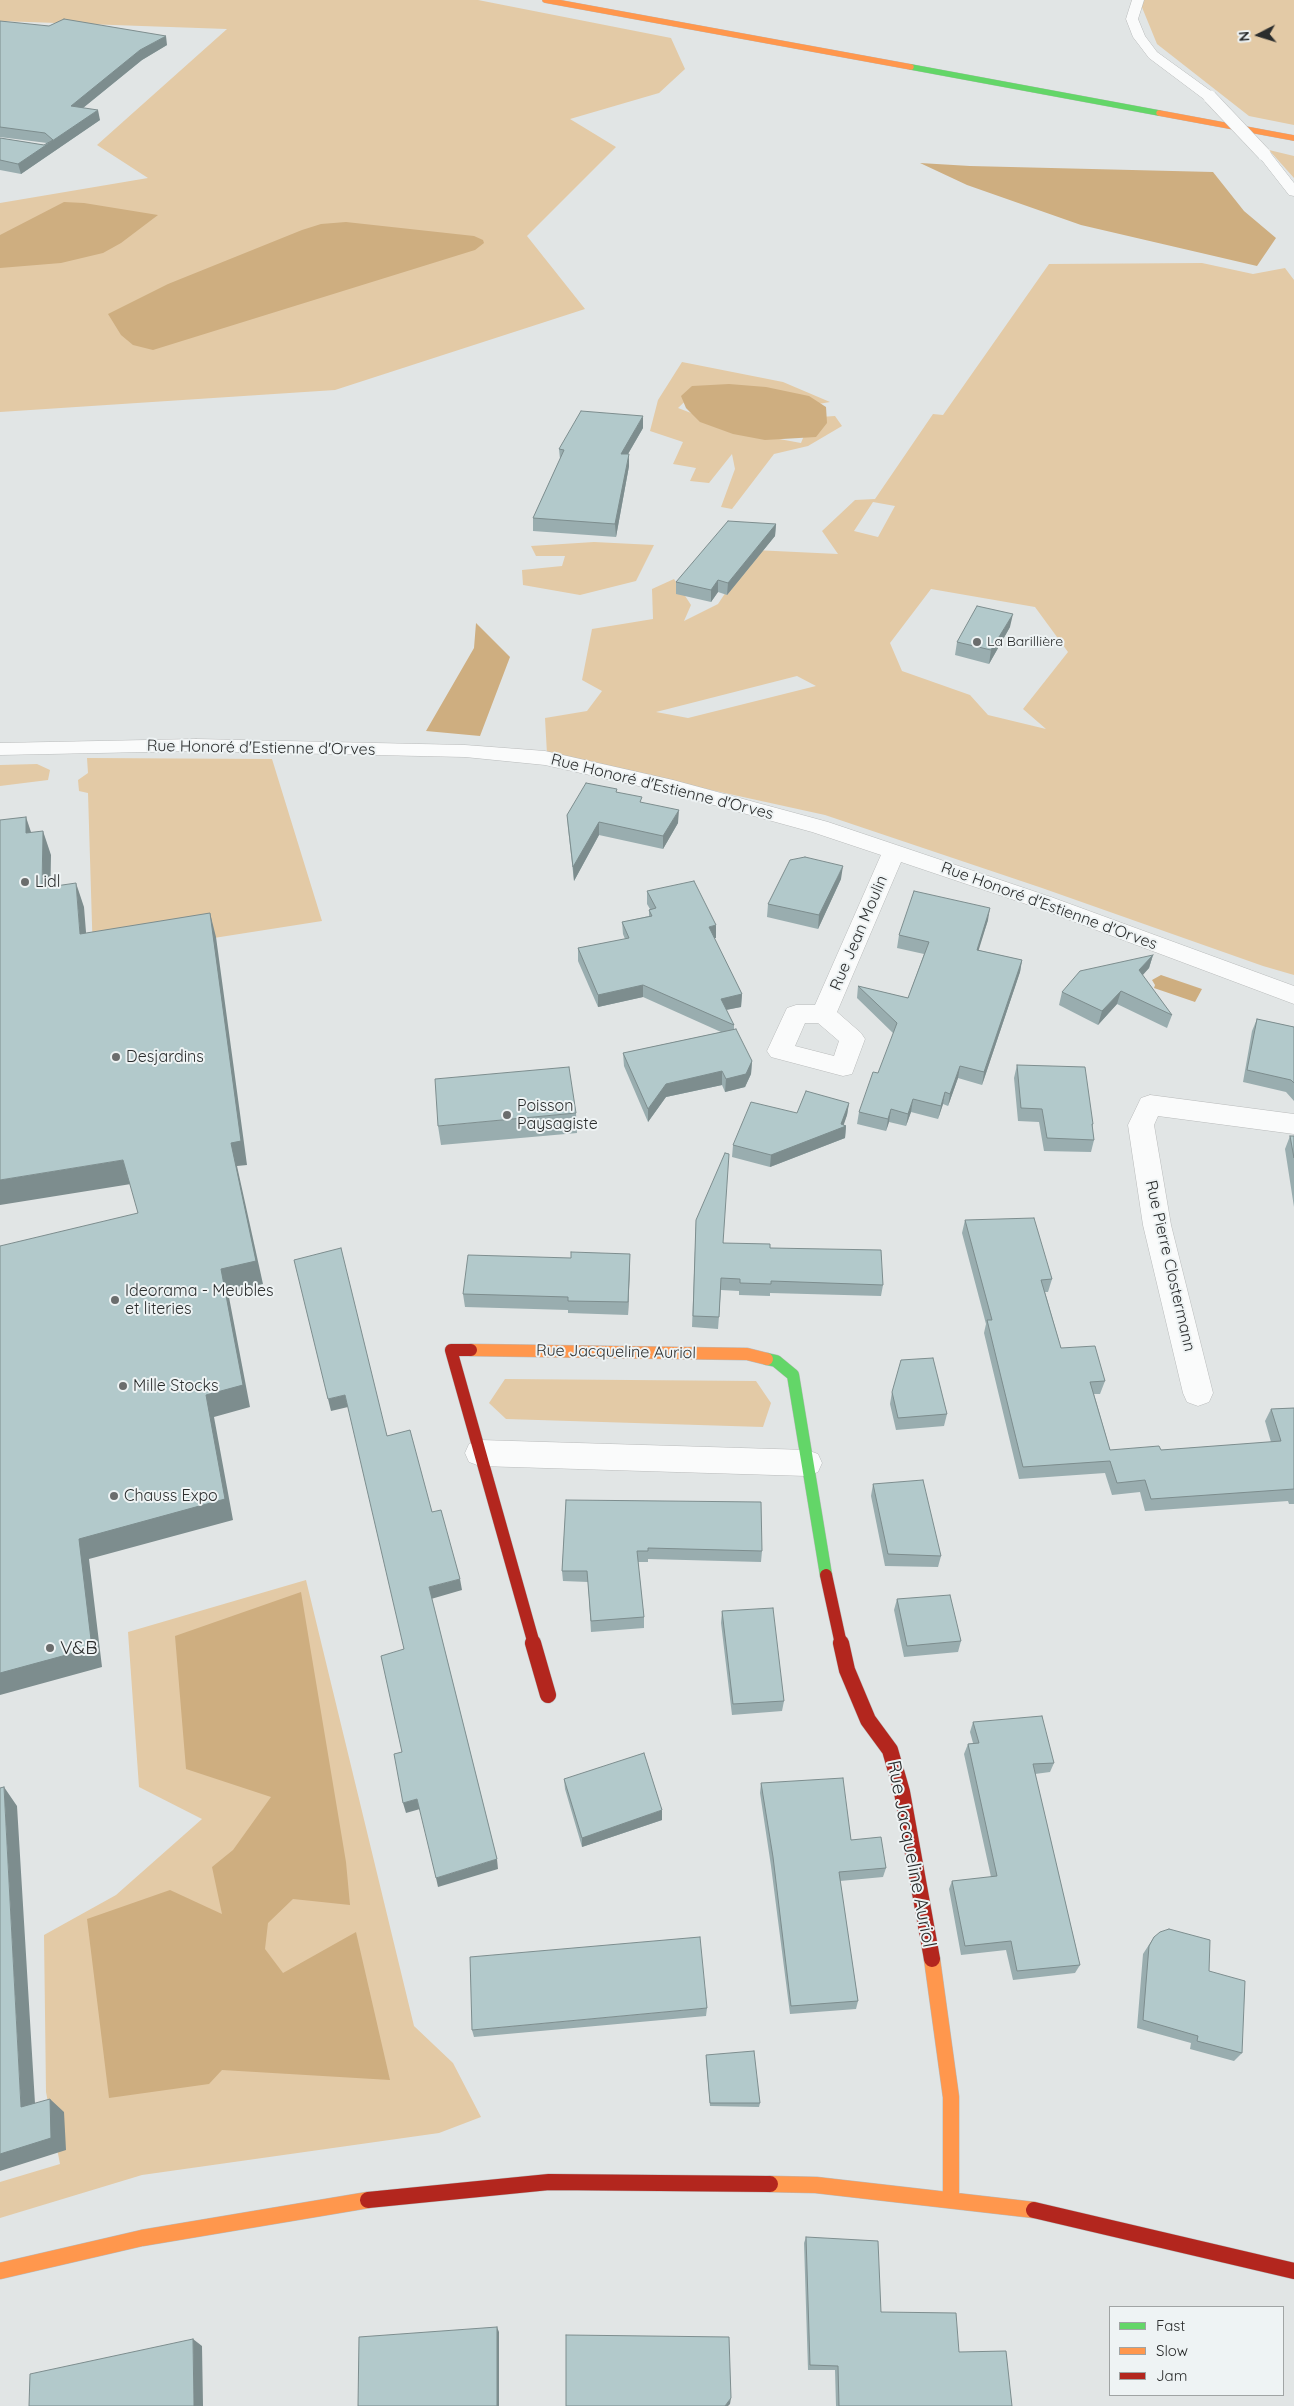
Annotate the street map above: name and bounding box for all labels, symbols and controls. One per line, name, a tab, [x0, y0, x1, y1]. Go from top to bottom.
north arrow	[1234, 10, 1284, 60]
text: N	[1235, 30, 1253, 42]
place label: La Barillière	[987, 634, 1063, 650]
marker: La Barillière	[971, 636, 983, 648]
street label: Rue Honoré d'Estienne d'Orves	[147, 736, 375, 760]
street label: Rue Honoré d'Estienne d'Orves	[549, 750, 775, 824]
street label: Rue Honoré d'Estienne d'Orves	[938, 858, 1160, 954]
place label: Lidl	[35, 872, 60, 892]
street label: Rue Jean Moulin	[826, 873, 892, 993]
marker: Lidl	[19, 876, 31, 888]
place label: Desjardins	[126, 1047, 204, 1067]
marker: Desjardins	[110, 1051, 122, 1063]
place label: Poisson Paysagiste	[517, 1096, 598, 1134]
marker: Poisson Paysagiste	[501, 1109, 513, 1121]
street label: Rue Pierre Clostermann	[1141, 1179, 1199, 1353]
place label: Ideorama - Meubles et literies	[125, 1281, 273, 1319]
marker: Ideorama - Meubles et literies	[109, 1294, 121, 1306]
street label: Rue Jacqueline Auriol	[536, 1341, 696, 1363]
place label: Mille Stocks	[133, 1376, 219, 1396]
marker: Mille Stocks	[117, 1380, 129, 1392]
place label: Chauss Expo	[124, 1486, 218, 1506]
marker: Chauss Expo	[108, 1490, 120, 1502]
place label: V&B	[60, 1637, 98, 1659]
marker: V&B	[44, 1642, 56, 1654]
street label: Rue Jacqueline Auriol	[882, 1759, 940, 1949]
legend	[1109, 2306, 1284, 2396]
text: Fast	[1156, 2316, 1185, 2335]
text: Slow	[1156, 2341, 1188, 2360]
text: Jam	[1156, 2366, 1187, 2385]

